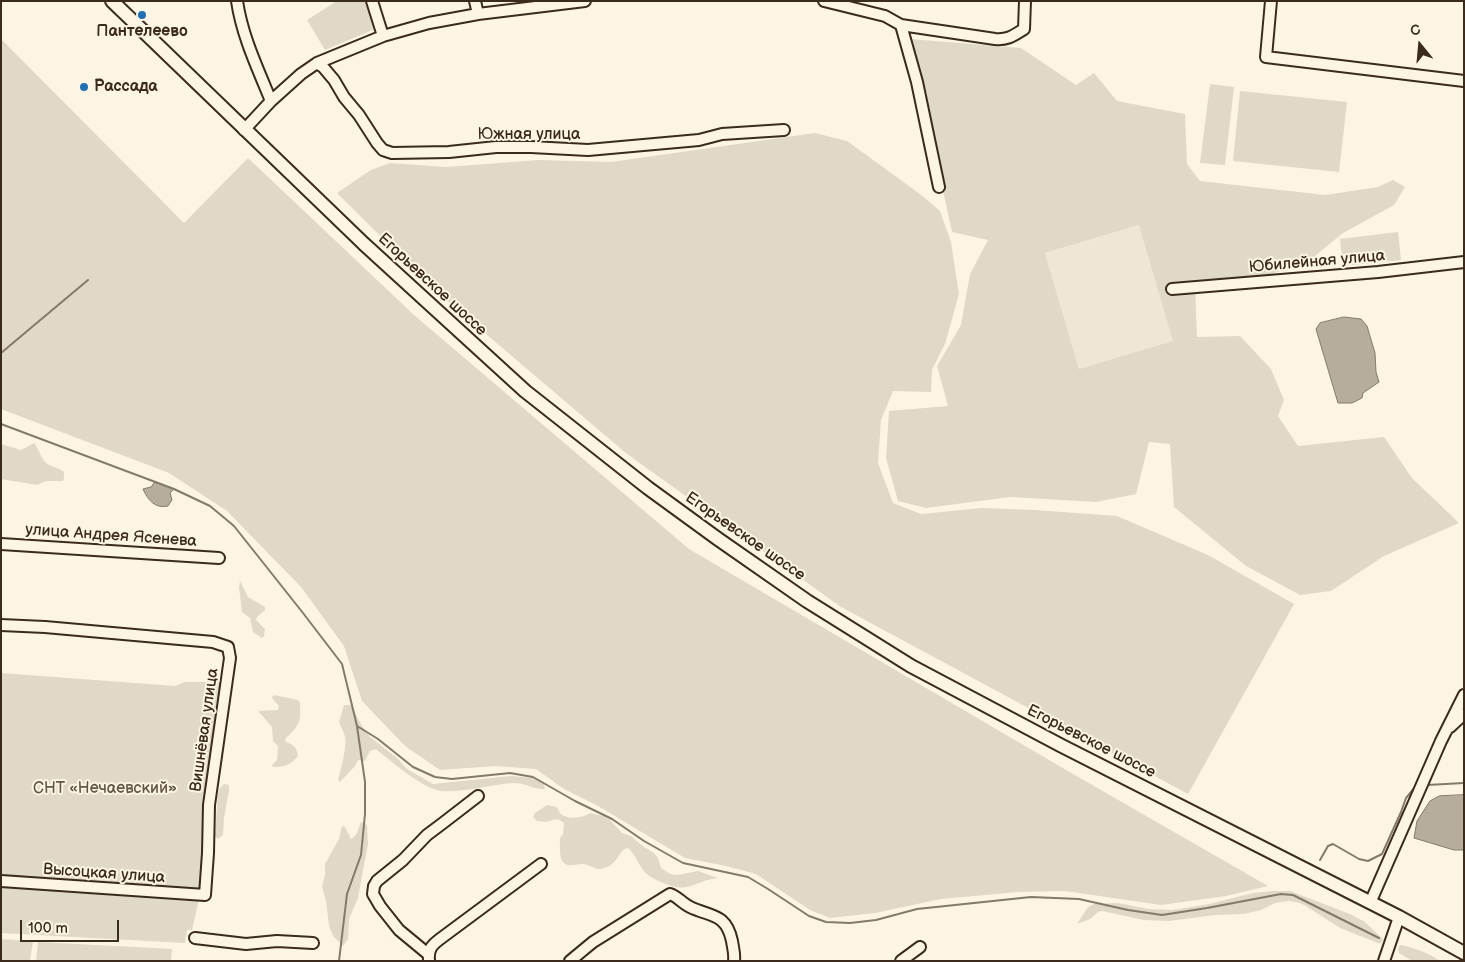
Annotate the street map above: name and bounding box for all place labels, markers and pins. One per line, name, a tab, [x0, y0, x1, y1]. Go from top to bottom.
marker: Пантелеево	[136, 9, 148, 21]
place label: Пантелеево	[96, 22, 188, 42]
place label: Рассада	[94, 77, 158, 97]
marker: Рассада	[78, 81, 90, 93]

